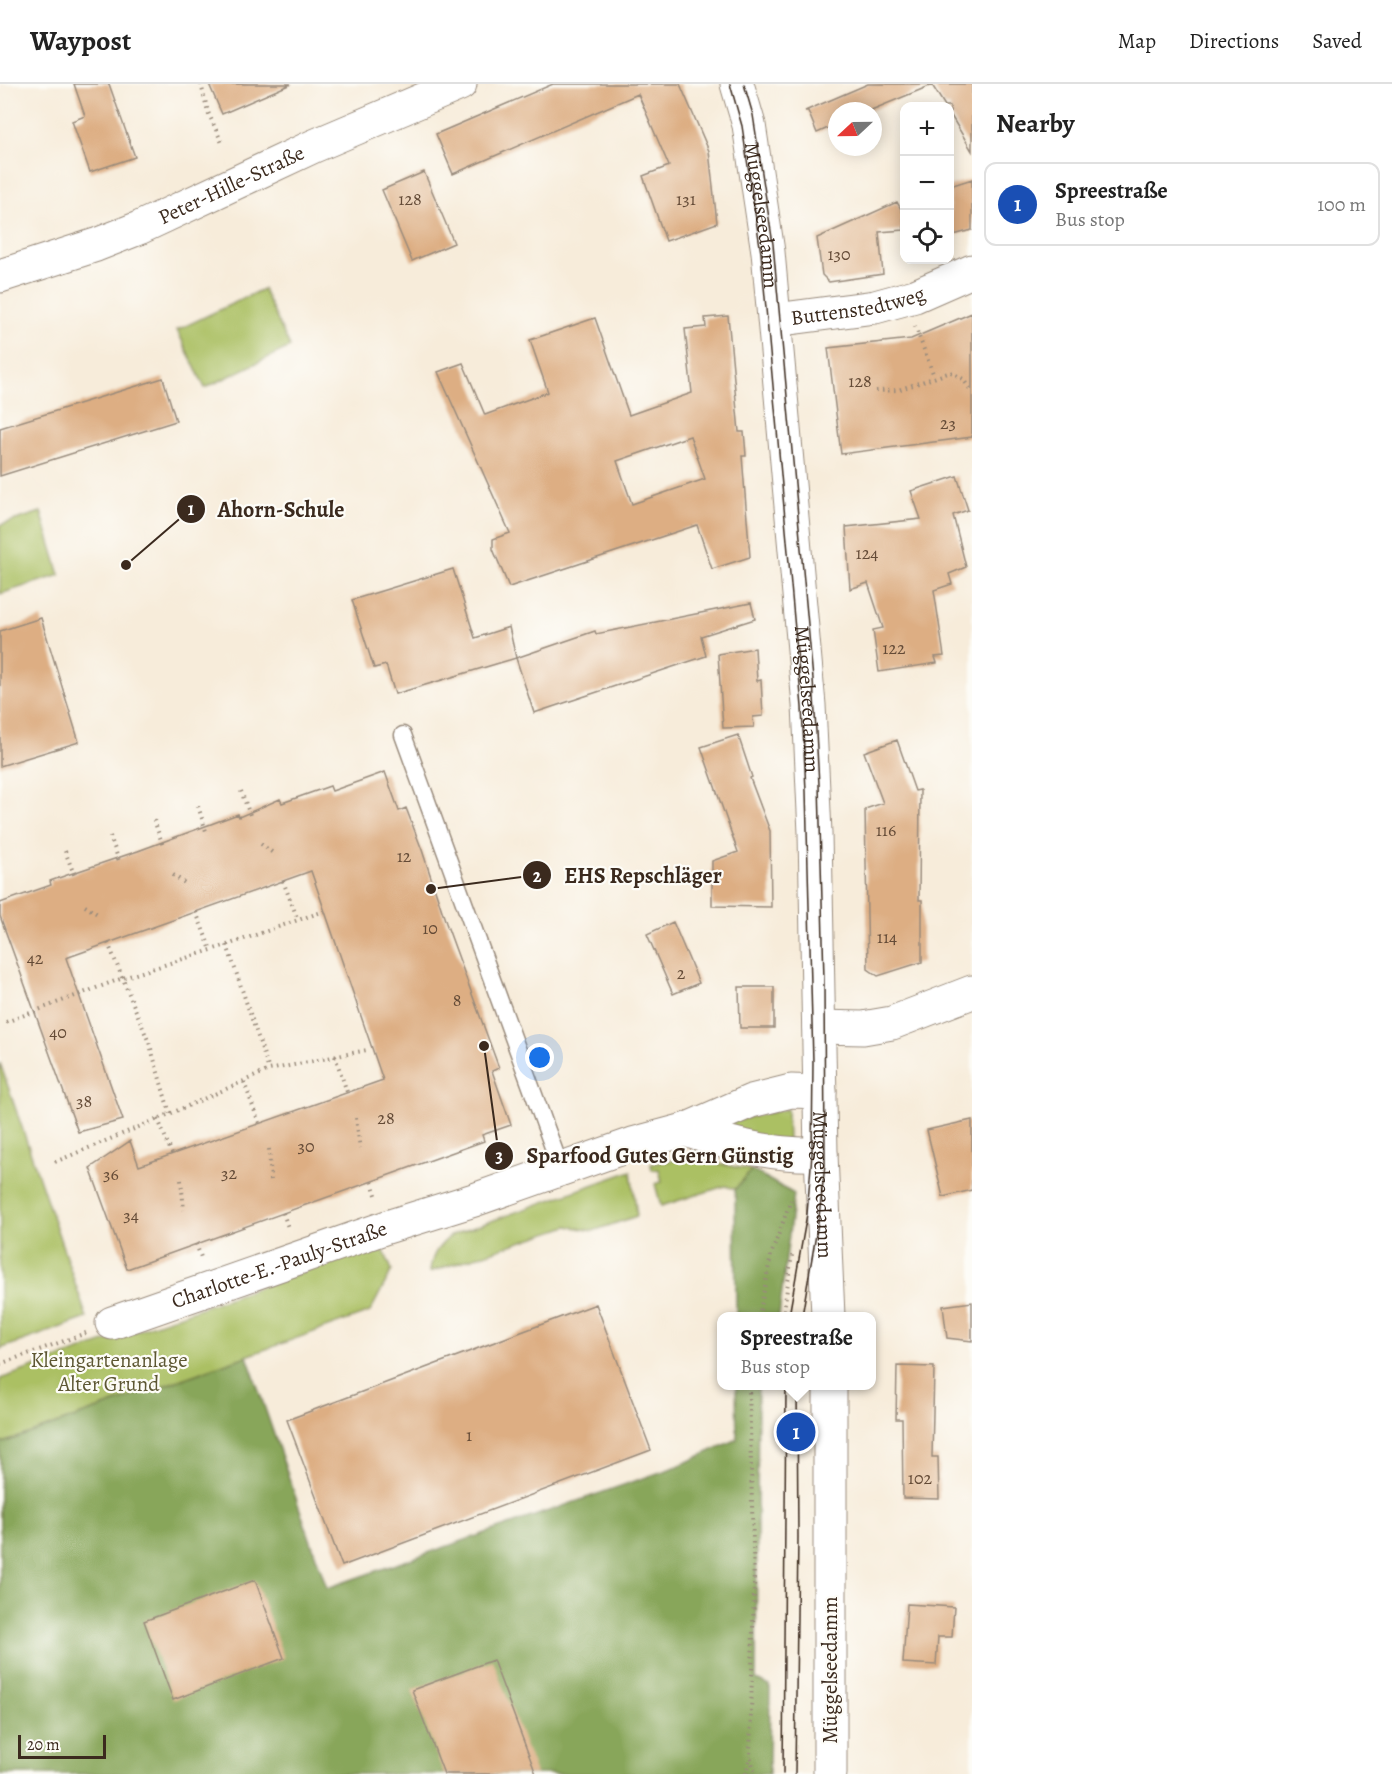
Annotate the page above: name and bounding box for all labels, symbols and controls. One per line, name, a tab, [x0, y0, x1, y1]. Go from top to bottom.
text: Waypost	[30, 22, 131, 60]
text: Map	[1118, 27, 1156, 55]
text: Directions	[1189, 27, 1279, 55]
text: Saved	[1312, 27, 1362, 55]
north arrow	[828, 102, 882, 156]
map controls	[900, 102, 954, 264]
button: +	[900, 102, 954, 156]
text: Nearby	[996, 106, 1075, 141]
street label: Peter-Hille-Straße	[154, 139, 309, 231]
street label: Müggelseedamm	[738, 140, 785, 290]
button: −	[900, 156, 954, 210]
text: Spreestraße	[1055, 176, 1168, 206]
house number: 128	[398, 187, 422, 211]
house number: 131	[676, 187, 696, 211]
text: 1	[1014, 191, 1021, 218]
text: 100 m	[1317, 191, 1366, 218]
text: Bus stop	[1055, 206, 1125, 233]
button: locate	[900, 210, 954, 264]
house number: 130	[827, 242, 851, 266]
street label: Buttenstedtweg	[789, 279, 930, 332]
house number: 128	[848, 369, 872, 393]
house number: 23	[940, 411, 956, 435]
callout: Ahorn-Schule	[176, 489, 357, 529]
text: Ahorn-Schule	[217, 495, 344, 525]
text: 1	[188, 497, 195, 521]
house number: 124	[856, 541, 878, 565]
street label: Müggelseedamm	[788, 624, 826, 773]
house number: 122	[882, 636, 906, 660]
house number: 116	[876, 818, 896, 842]
house number: 12	[397, 844, 412, 868]
callout: EHS Repschläger	[522, 855, 733, 895]
text: EHS Repschläger	[564, 861, 722, 891]
text: 2	[533, 864, 542, 888]
house number: 10	[422, 916, 438, 940]
house number: 114	[877, 925, 897, 949]
house number: 42	[27, 946, 44, 970]
house number: 2	[677, 961, 686, 985]
house number: 8	[453, 988, 461, 1012]
house number: 40	[49, 1020, 67, 1044]
your location	[525, 1043, 554, 1072]
house number: 38	[76, 1089, 92, 1113]
house number: 28	[377, 1106, 395, 1130]
street label: Müggelseedamm	[806, 1111, 840, 1259]
house number: 30	[297, 1134, 315, 1158]
callout: Sparfood Gutes Gern Günstig	[484, 1136, 805, 1176]
text: Sparfood Gutes Gern Günstig	[526, 1141, 794, 1171]
text: 3	[495, 1144, 503, 1168]
house number: 32	[221, 1161, 237, 1185]
house number: 36	[103, 1162, 119, 1186]
house number: 34	[123, 1203, 139, 1227]
street label: Charlotte-E.-Pauly-Straße	[168, 1214, 391, 1315]
popup	[717, 1312, 876, 1390]
text: Spreestraße	[740, 1323, 853, 1353]
park label: Kleingartenanlage Alter Grund	[30, 1346, 188, 1398]
text: Bus stop	[740, 1353, 810, 1380]
pin: 1	[776, 1410, 816, 1454]
house number: 1	[466, 1423, 472, 1447]
house number: 102	[908, 1466, 933, 1490]
street label: Müggelseedamm	[816, 1596, 844, 1744]
scale bar	[18, 1732, 106, 1760]
text: 20 m	[27, 1734, 60, 1756]

